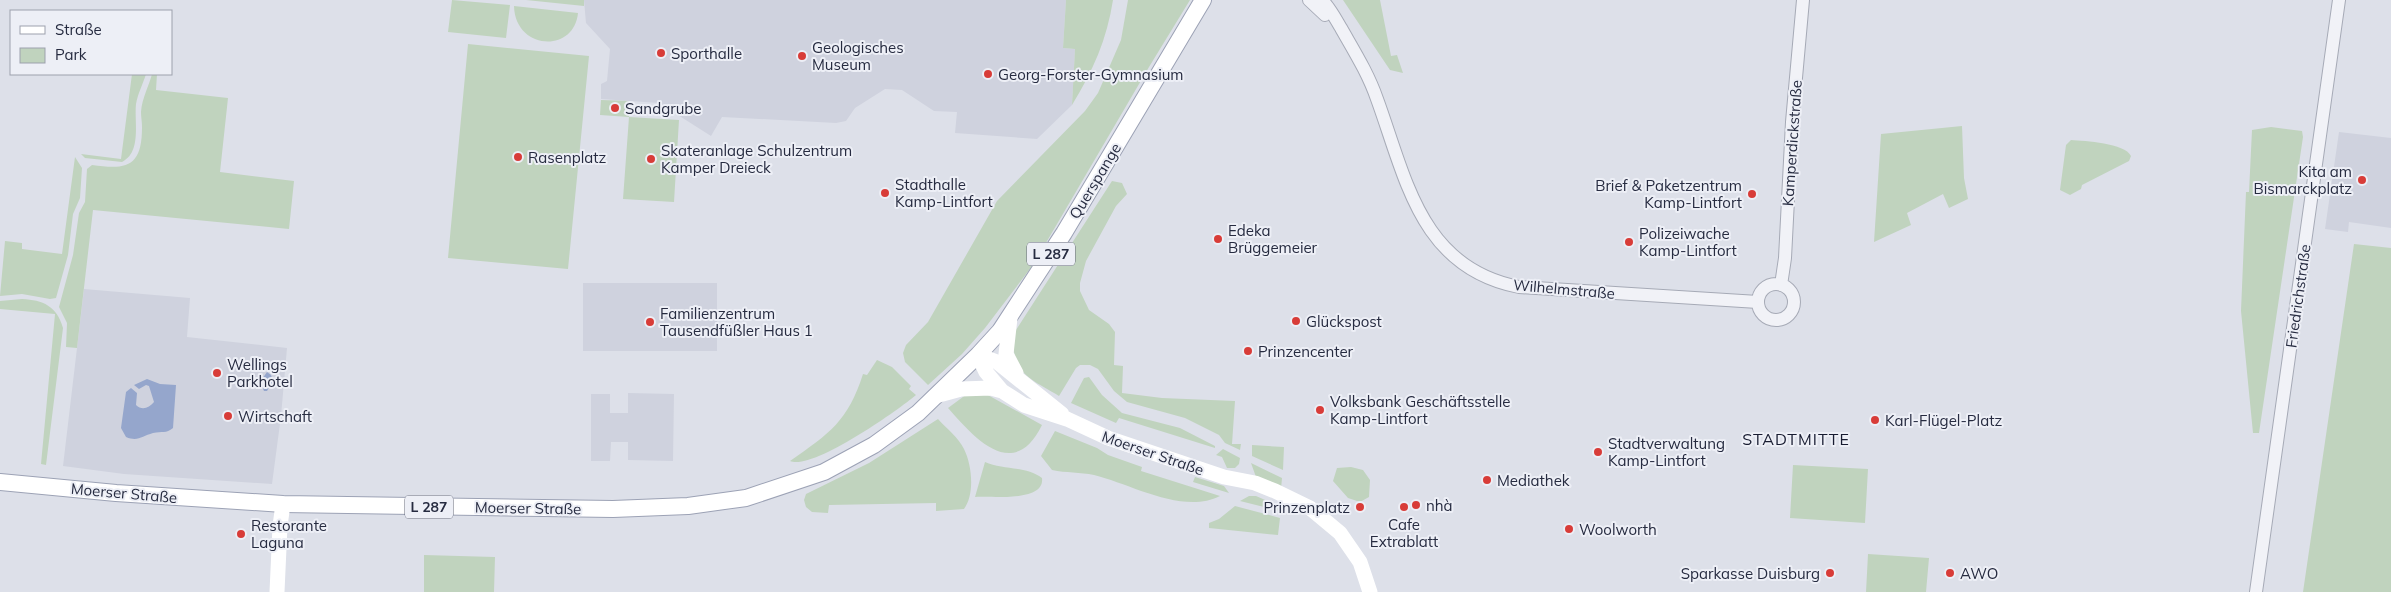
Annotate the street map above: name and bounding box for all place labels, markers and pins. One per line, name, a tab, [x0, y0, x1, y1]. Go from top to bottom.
place label: Geologisches Museum	[812, 38, 904, 74]
place label: Sporthalle	[671, 44, 742, 63]
marker: Sporthalle	[655, 47, 667, 59]
marker: Geologisches Museum	[796, 50, 808, 62]
place label: Georg-Forster-Gymnasium	[998, 65, 1184, 84]
marker: Georg-Forster-Gymnasium	[982, 68, 994, 80]
place label: Sandgrube	[625, 99, 701, 118]
marker: Sandgrube	[609, 102, 621, 114]
place label: Skateranlage Schulzentrum Kamper Dreieck	[661, 141, 852, 177]
place label: Rasenplatz	[528, 148, 607, 167]
marker: Rasenplatz	[512, 151, 524, 163]
marker: Skateranlage Schulzentrum Kamper Dreieck	[645, 153, 657, 165]
place label: Kita am Bismarckplatz	[2254, 162, 2352, 198]
marker: Kita am Bismarckplatz	[2356, 174, 2368, 186]
place label: Stadthalle Kamp-Lintfort	[895, 175, 993, 211]
place label: Brief & Paketzentrum Kamp-Lintfort	[1595, 176, 1742, 212]
marker: Stadthalle Kamp-Lintfort	[879, 187, 891, 199]
marker: Brief & Paketzentrum Kamp-Lintfort	[1746, 188, 1758, 200]
place label: Edeka Brüggemeier	[1228, 221, 1318, 257]
place label: Polizeiwache Kamp-Lintfort	[1639, 224, 1737, 260]
marker: Edeka Brüggemeier	[1212, 233, 1224, 245]
marker: Polizeiwache Kamp-Lintfort	[1623, 236, 1635, 248]
place label: Familienzentrum Tausendfüßler Haus 1	[660, 304, 813, 340]
place label: Glückspost	[1306, 312, 1382, 331]
marker: Glückspost	[1290, 315, 1302, 327]
marker: Familienzentrum Tausendfüßler Haus 1	[644, 316, 656, 328]
place label: Prinzencenter	[1258, 342, 1354, 361]
marker: Prinzencenter	[1242, 345, 1254, 357]
place label: Wellings Parkhotel	[227, 355, 293, 391]
marker: Wellings Parkhotel	[211, 367, 223, 379]
place label: Volksbank Geschäftsstelle Kamp-Lintfort	[1330, 392, 1510, 428]
marker: Volksbank Geschäftsstelle Kamp-Lintfort	[1314, 404, 1326, 416]
place label: Wirtschaft	[238, 407, 312, 426]
marker: Wirtschaft	[222, 410, 234, 422]
place label: Karl-Flügel-Platz	[1885, 411, 2002, 430]
marker: Karl-Flügel-Platz	[1869, 414, 1881, 426]
place label: Stadtverwaltung Kamp-Lintfort	[1608, 434, 1725, 470]
marker: Stadtverwaltung Kamp-Lintfort	[1592, 446, 1604, 458]
place label: Mediathek	[1497, 471, 1570, 490]
marker: Mediathek	[1481, 474, 1493, 486]
place label: nhà	[1426, 496, 1453, 515]
place label: Prinzenplatz	[1263, 498, 1350, 517]
marker: nhà	[1410, 499, 1422, 511]
marker: Prinzenplatz	[1354, 501, 1366, 513]
marker: Cafe Extrablatt	[1398, 501, 1410, 513]
place label: Cafe Extrablatt	[1370, 515, 1438, 551]
place label: Restorante Laguna	[251, 516, 327, 552]
place label: Woolworth	[1579, 520, 1657, 539]
marker: Woolworth	[1563, 523, 1575, 535]
marker: Restorante Laguna	[235, 528, 247, 540]
place label: Sparkasse Duisburg	[1681, 564, 1820, 583]
place label: AWO	[1960, 564, 1998, 583]
marker: Sparkasse Duisburg	[1824, 567, 1836, 579]
marker: AWO	[1944, 567, 1956, 579]

